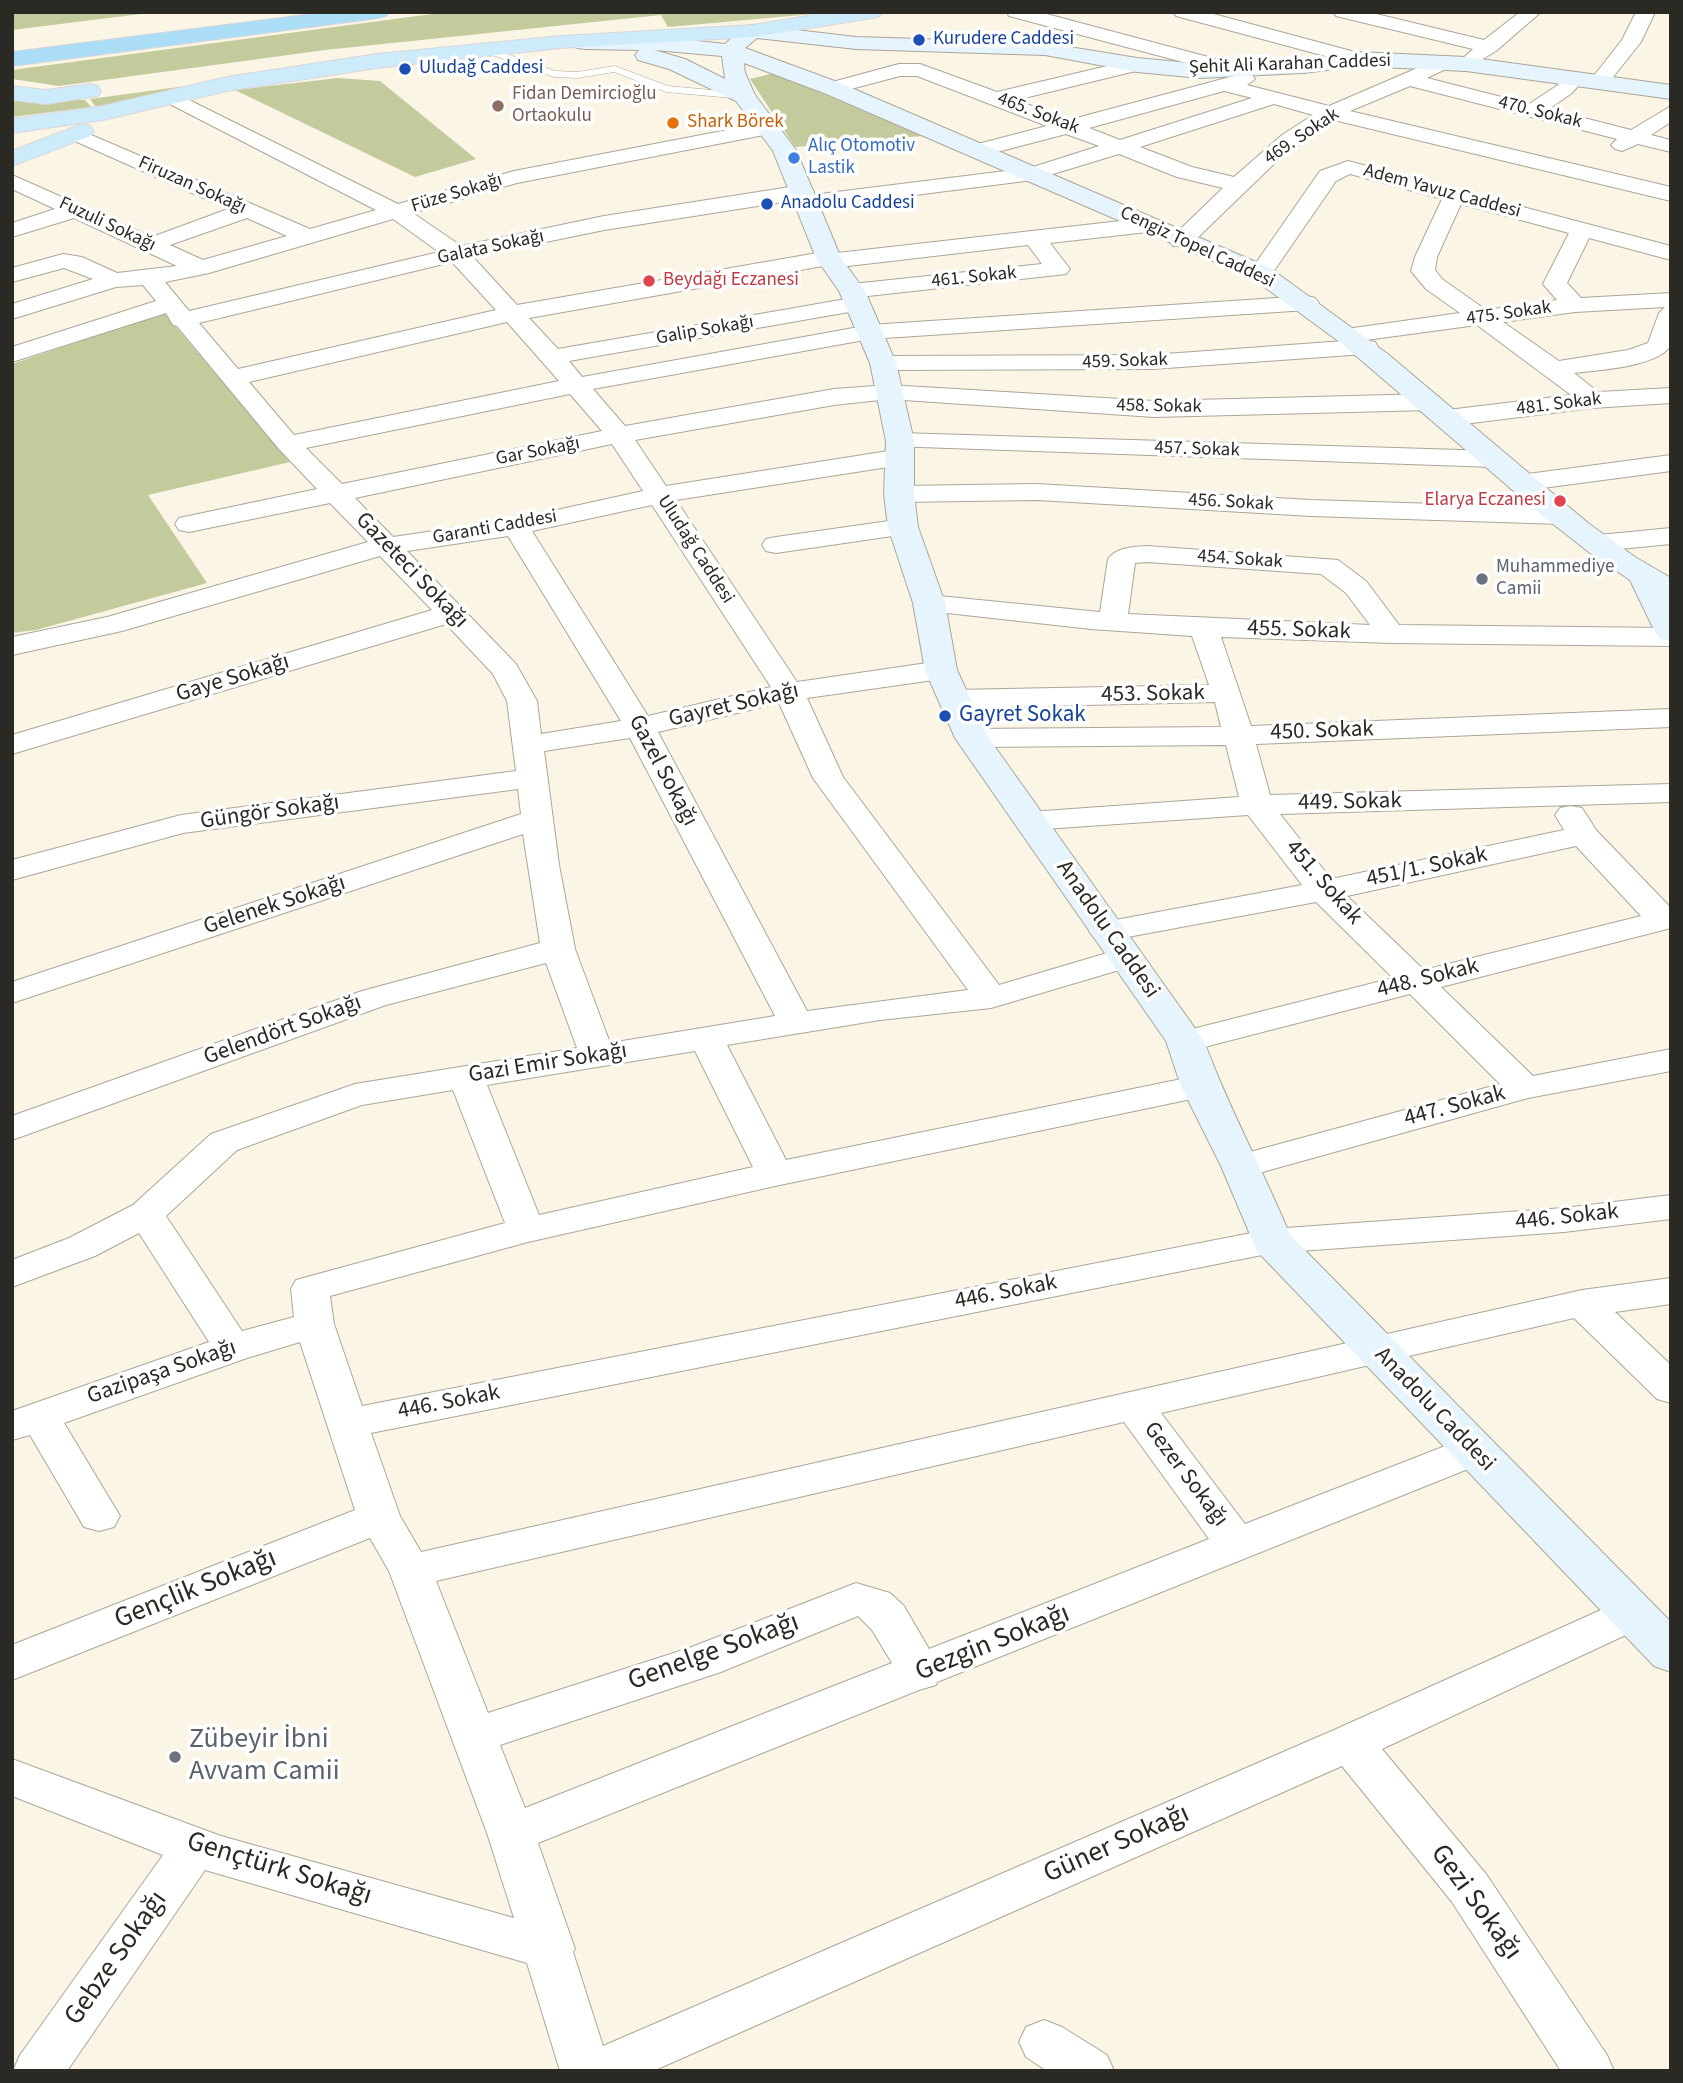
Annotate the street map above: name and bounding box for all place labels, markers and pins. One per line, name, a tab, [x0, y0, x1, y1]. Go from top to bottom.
place label: Kurudere Caddesi	[933, 29, 1074, 51]
marker: Kurudere Caddesi	[911, 32, 927, 48]
place label: Uludağ Caddesi	[419, 58, 544, 80]
marker: Uludağ Caddesi	[397, 61, 413, 77]
place label: Fidan Demircioğlu Ortaokulu	[512, 84, 657, 128]
marker: Fidan Demircioğlu Ortaokulu	[490, 98, 506, 114]
place label: Shark Börek	[687, 112, 784, 134]
marker: Shark Börek	[665, 115, 681, 131]
place label: Alıç Otomotiv Lastik	[808, 136, 915, 180]
marker: Alıç Otomotiv Lastik	[786, 150, 802, 166]
place label: Anadolu Caddesi	[781, 193, 915, 215]
marker: Anadolu Caddesi	[759, 196, 775, 212]
place label: Beydağı Eczanesi	[663, 270, 799, 292]
marker: Beydağı Eczanesi	[641, 273, 657, 289]
place label: Elarya Eczanesi	[1424, 490, 1546, 512]
marker: Elarya Eczanesi	[1552, 493, 1568, 509]
place label: Muhammediye Camii	[1496, 557, 1614, 601]
marker: Muhammediye Camii	[1474, 571, 1490, 587]
place label: Gayret Sokak	[959, 702, 1086, 730]
marker: Gayret Sokak	[937, 708, 953, 724]
place label: Zübeyir İbni Avvam Camii	[189, 1724, 340, 1790]
marker: Zübeyir İbni Avvam Camii	[167, 1749, 183, 1765]

